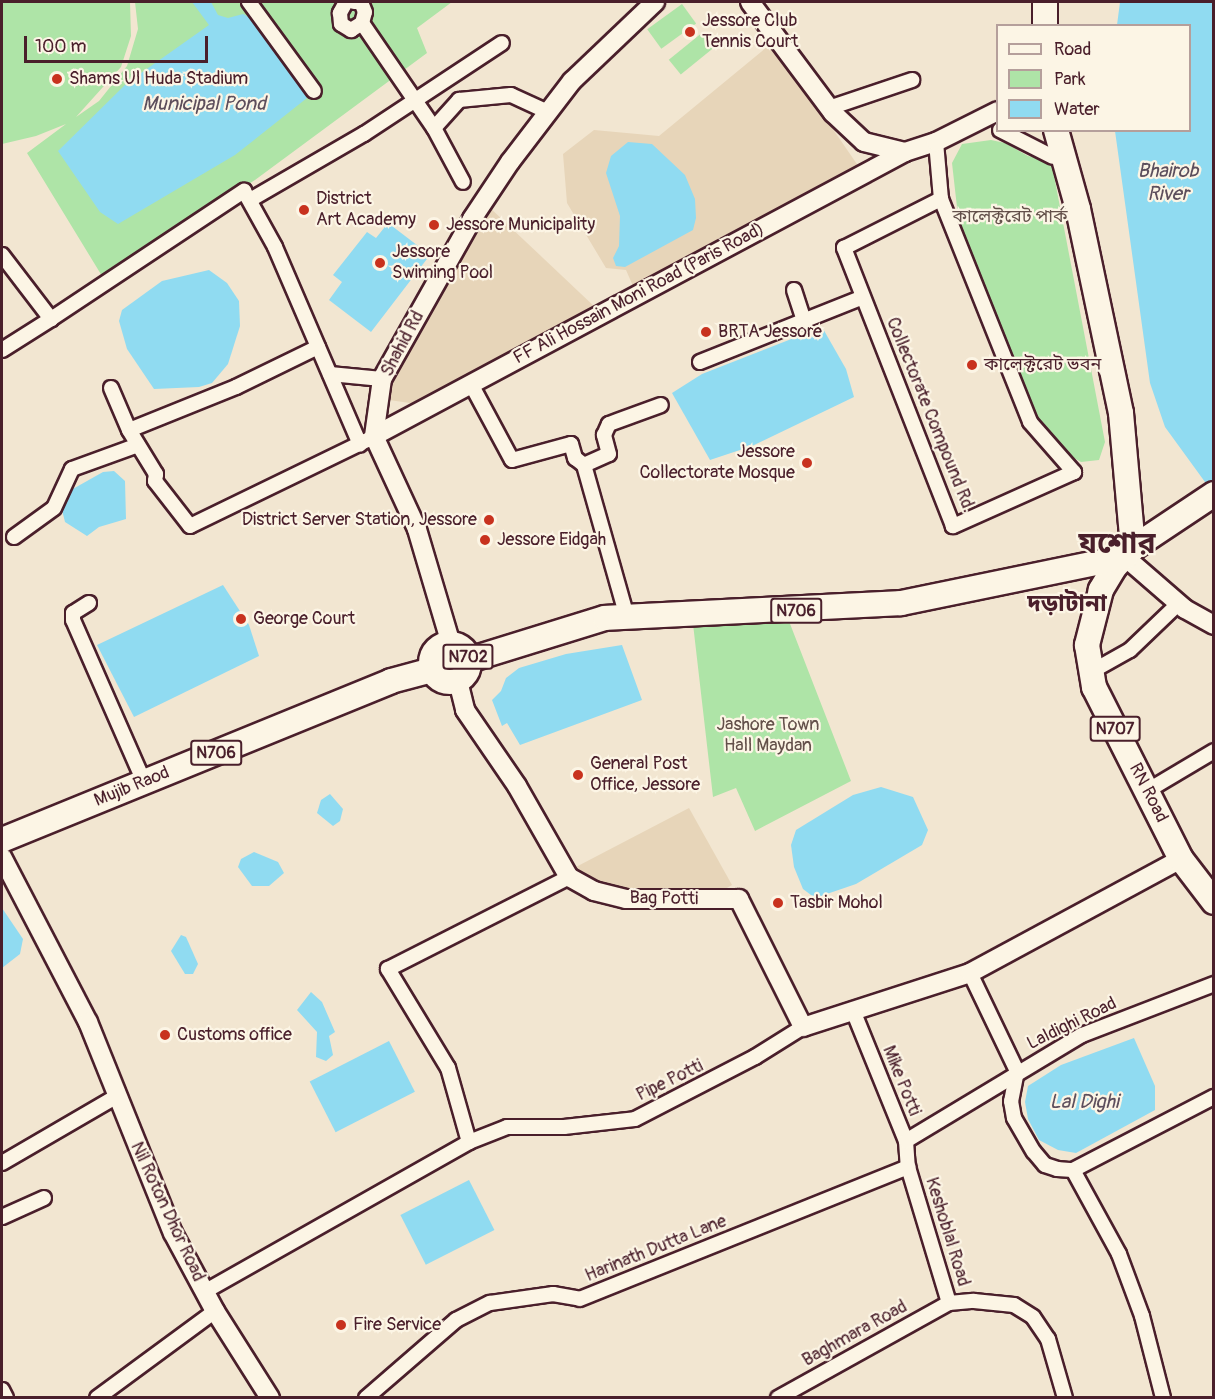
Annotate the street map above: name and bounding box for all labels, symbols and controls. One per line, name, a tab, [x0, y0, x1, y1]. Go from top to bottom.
place label: Jessore Club Tennis Court	[702, 11, 798, 54]
scale bar	[27, 24, 212, 62]
legend	[996, 24, 1191, 132]
marker: Jessore Club Tennis Court	[683, 25, 697, 39]
text: 100 m	[35, 35, 87, 58]
text: Road	[1054, 38, 1091, 61]
place label: Shams Ul Huda Stadium	[69, 68, 248, 90]
text: Park	[1054, 68, 1086, 91]
marker: Shams Ul Huda Stadium	[50, 72, 64, 86]
water label: Municipal Pond	[142, 91, 266, 115]
text: Water	[1054, 98, 1100, 121]
water label: Bhairob River	[1138, 158, 1198, 205]
place label: District Art Academy	[316, 189, 416, 232]
marker: District Art Academy	[297, 203, 311, 217]
park label: কালেক্টরেট পার্ক	[952, 206, 1068, 228]
place label: Jessore Municipality	[446, 214, 595, 236]
marker: Jessore Municipality	[427, 218, 441, 232]
street label: FF Ali Hossain Moni Road (Paris Road)	[510, 219, 768, 369]
place label: Jessore Swiming Pool	[392, 242, 493, 284]
marker: Jessore Swiming Pool	[373, 256, 387, 270]
street label: Shahid Rd	[377, 308, 429, 380]
street label: Collectorate Compound Rd.	[881, 314, 979, 516]
place label: BRTA Jessore	[718, 321, 822, 343]
marker: BRTA Jessore	[699, 325, 713, 339]
place label: কালেক্টরেট ভবন	[984, 354, 1101, 376]
marker: কালেক্টরেট ভবন	[965, 358, 979, 372]
place label: Jessore Collectorate Mosque	[639, 442, 795, 484]
marker: Jessore Collectorate Mosque	[800, 456, 814, 470]
place label: District Server Station, Jessore	[242, 509, 477, 531]
marker: District Server Station, Jessore	[482, 513, 496, 527]
district label: যশোর	[1079, 526, 1155, 562]
place label: Jessore Eidgah	[497, 529, 606, 551]
marker: Jessore Eidgah	[478, 533, 492, 547]
district label: দড়াটানা	[1027, 590, 1107, 618]
road number: N706	[769, 598, 823, 624]
place label: George Court	[253, 608, 355, 630]
marker: George Court	[234, 612, 248, 626]
road number: N702	[441, 644, 495, 670]
park label: Jashore Town Hall Maydan	[717, 715, 819, 758]
road number: N707	[1090, 716, 1140, 742]
road number: N706	[189, 740, 243, 766]
place label: General Post Office, Jessore	[590, 754, 700, 796]
street label: RN Road	[1124, 760, 1172, 826]
street label: Mujib Raod	[91, 762, 173, 812]
marker: General Post Office, Jessore	[571, 768, 585, 782]
street label: Bag Potti	[629, 888, 699, 910]
place label: Tasbir Mohol	[790, 892, 883, 914]
marker: Tasbir Mohol	[771, 896, 785, 910]
street label: Laldighi Road	[1024, 993, 1120, 1055]
place label: Customs office	[177, 1024, 292, 1046]
marker: Customs office	[158, 1028, 172, 1042]
street label: Mike Potti	[877, 1043, 925, 1119]
street label: Pipe Potti	[633, 1056, 707, 1106]
water label: Lal Dighi	[1049, 1089, 1119, 1113]
street label: Nil Roton Dhor Road	[125, 1139, 209, 1285]
street label: Keshoblal Road	[920, 1175, 974, 1289]
street label: Harinath Dutta Lane	[582, 1211, 730, 1287]
street label: Baghmara Road	[799, 1296, 911, 1372]
place label: Fire Service	[353, 1314, 441, 1336]
marker: Fire Service	[334, 1318, 348, 1332]

